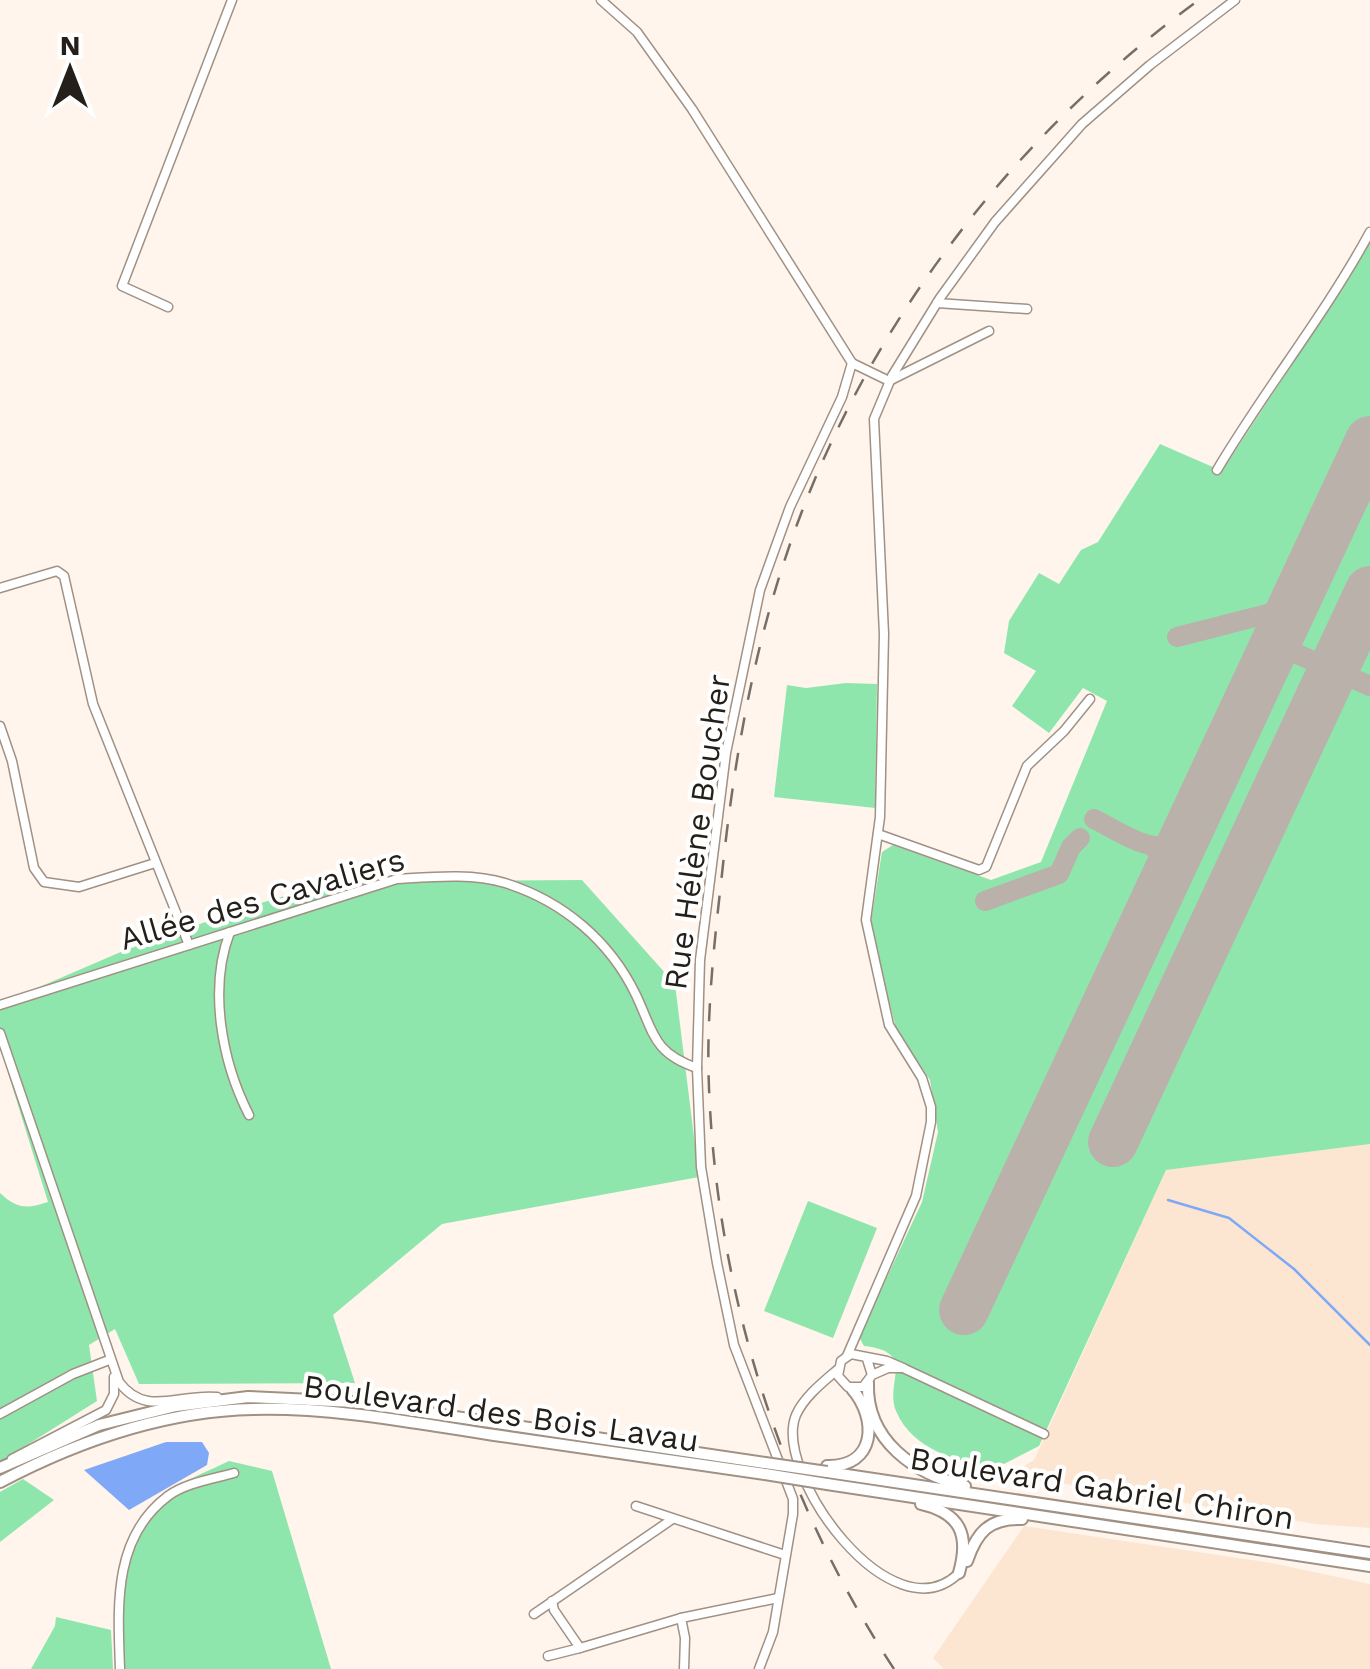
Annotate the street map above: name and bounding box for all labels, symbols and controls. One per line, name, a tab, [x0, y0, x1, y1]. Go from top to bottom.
north arrow	[20, 20, 120, 120]
text: N	[60, 29, 80, 62]
street label: Rue Hélène Boucher	[656, 672, 738, 992]
street label: Allée des Cavaliers	[115, 840, 409, 958]
street label: Boulevard des Bois Lavau	[301, 1366, 701, 1460]
street label: Boulevard Gabriel Chiron	[907, 1439, 1297, 1537]

